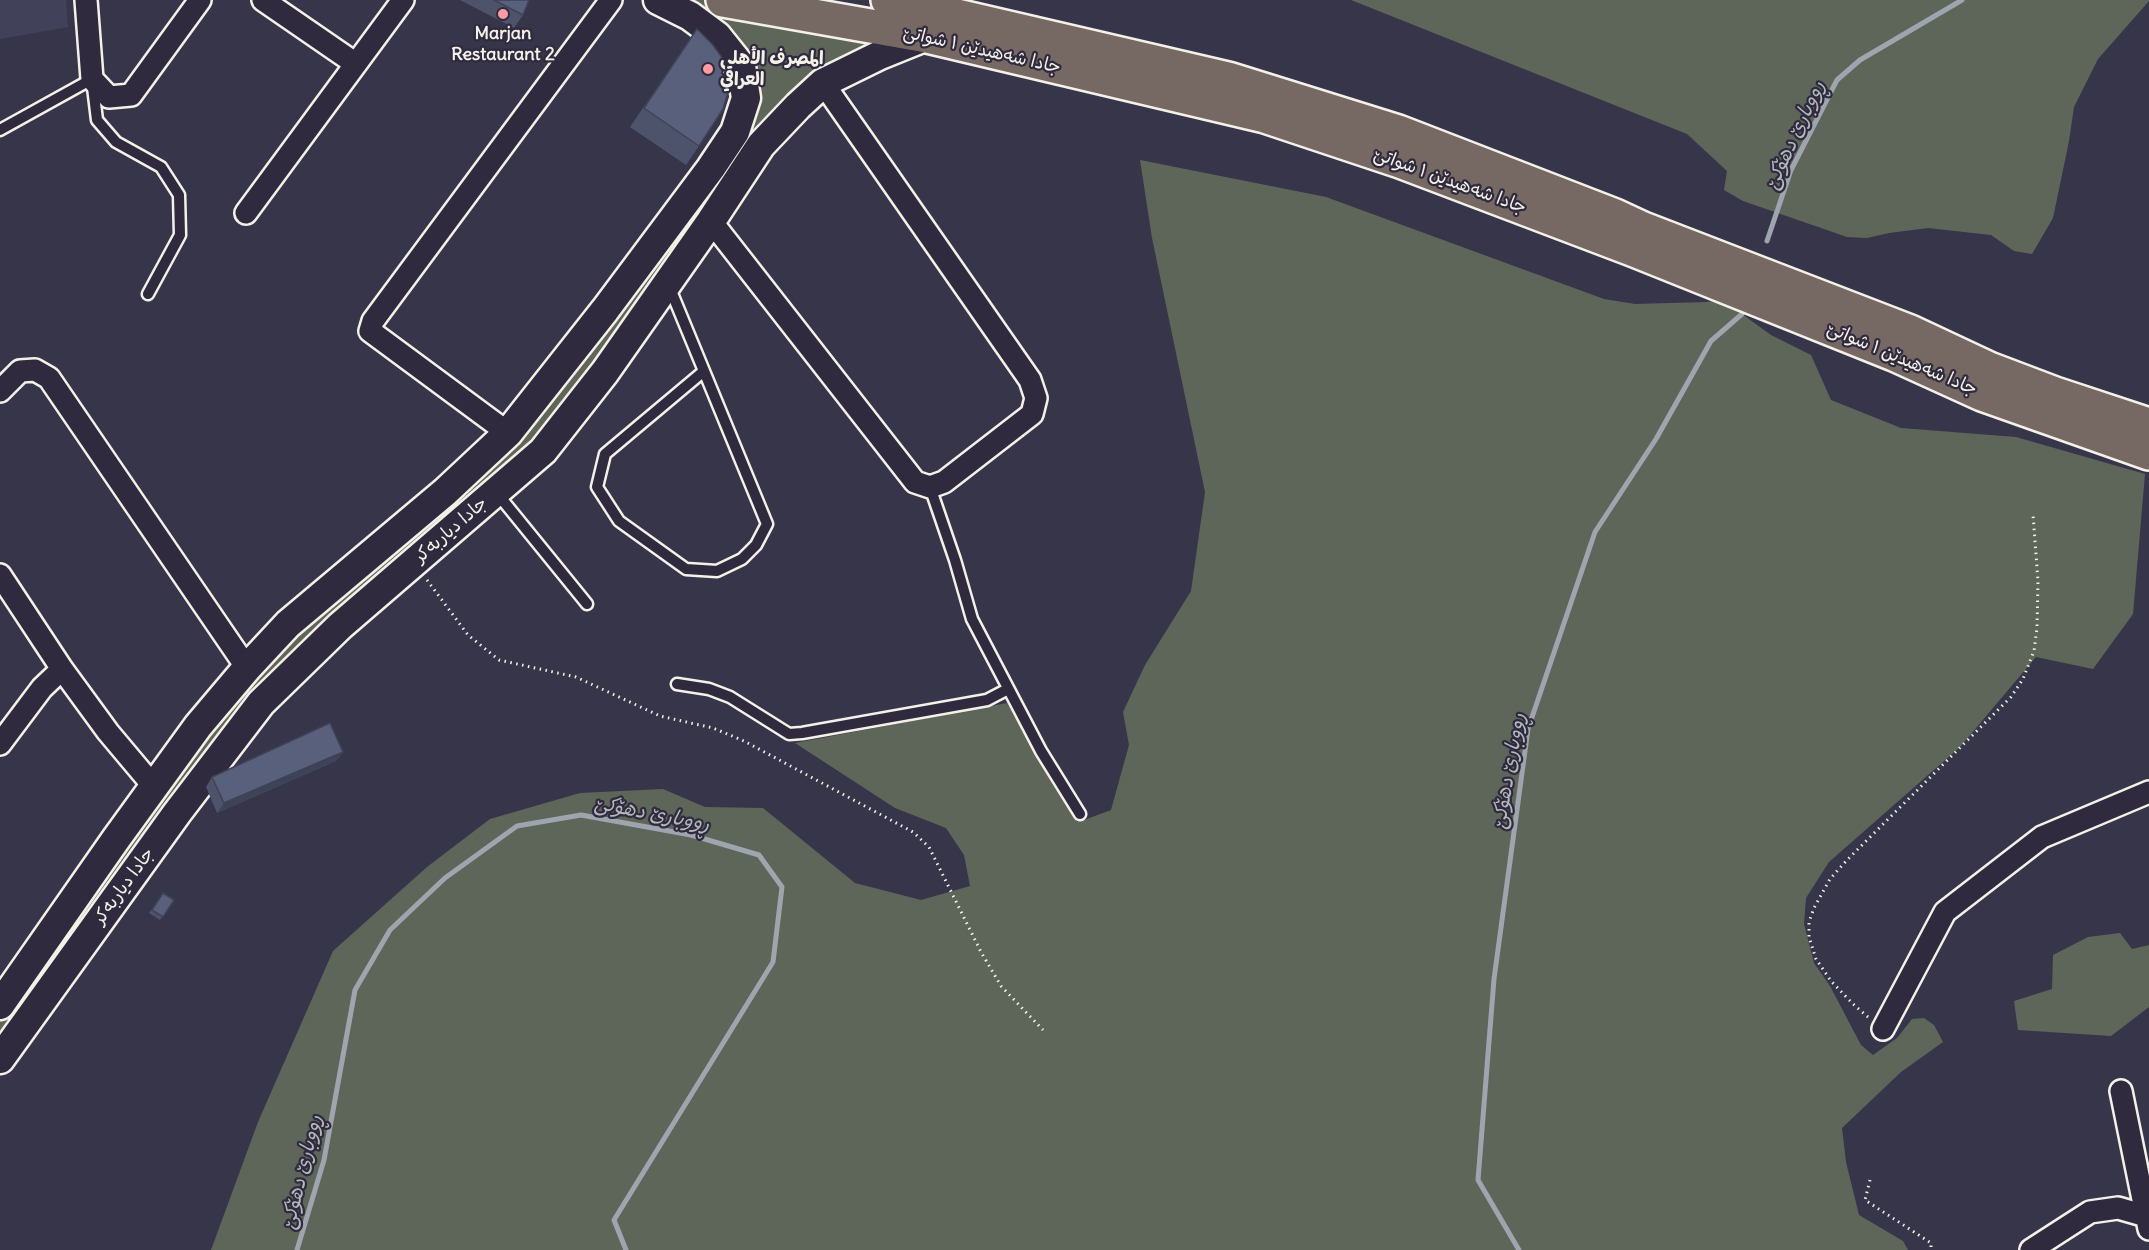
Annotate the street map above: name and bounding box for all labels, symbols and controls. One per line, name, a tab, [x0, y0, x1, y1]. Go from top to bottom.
marker: Marjan Restaurant 2	[496, 7, 510, 21]
street label: جادا شەهیدێن ١ شواتێ	[901, 21, 1063, 79]
place label: Marjan Restaurant 2	[451, 23, 555, 66]
place label: المصرف الأهلي العراقي	[720, 48, 824, 90]
marker: المصرف الأهلي العراقي	[701, 62, 715, 76]
water label: ڕووبارێ دهۆكێ	[1759, 77, 1831, 193]
street label: جادا شەهیدێن ١ شواتێ	[1371, 143, 1529, 219]
street label: جادا شەهیدێن ١ شواتێ	[1824, 318, 1980, 400]
street label: جادا دیاربه‌كر	[410, 492, 492, 568]
water label: ڕووبارێ دهۆكێ	[1487, 711, 1531, 831]
water label: ڕووبارێ دهۆكێ	[592, 791, 712, 837]
street label: جادا دیاربه‌كر	[89, 843, 159, 929]
water label: ڕووبارێ دهۆكێ	[276, 1112, 328, 1232]

